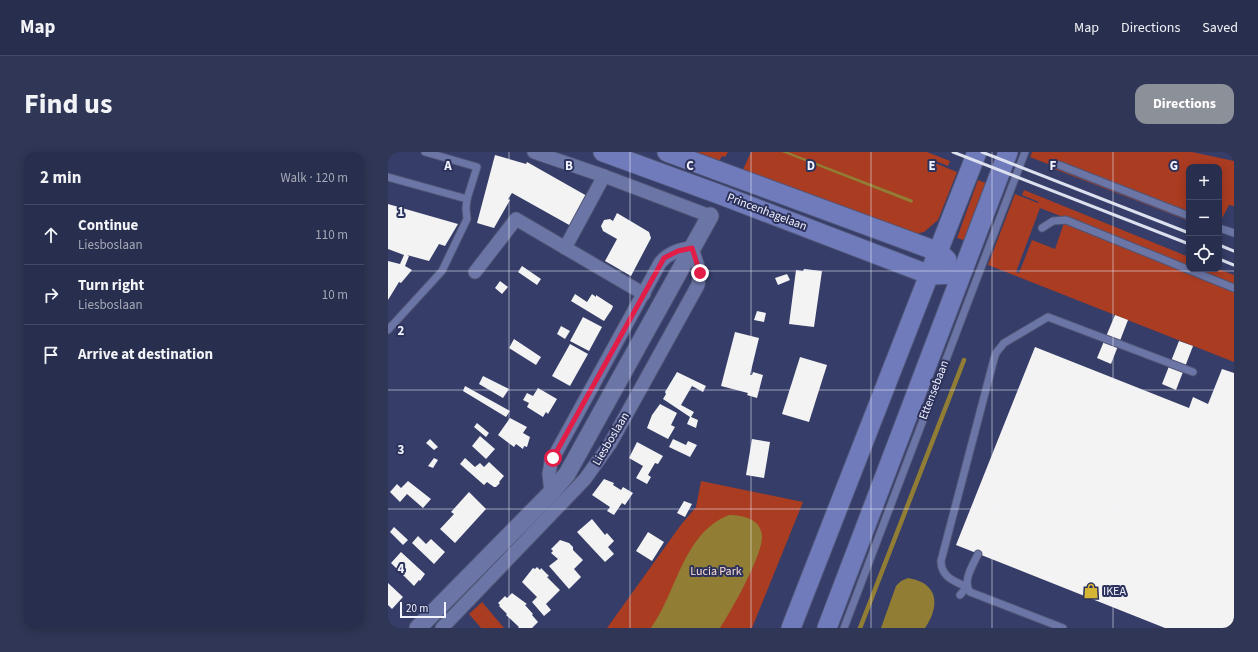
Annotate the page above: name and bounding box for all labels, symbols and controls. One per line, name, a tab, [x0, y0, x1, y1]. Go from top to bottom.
text: Map	[20, 14, 55, 41]
text: Map	[1074, 18, 1099, 38]
text: Directions	[1121, 18, 1180, 38]
text: Saved	[1202, 18, 1238, 38]
text: Find us	[24, 84, 112, 124]
button: Directions	[1135, 84, 1234, 124]
text: A	[443, 157, 452, 175]
text: B	[565, 157, 573, 175]
text: C	[686, 157, 694, 175]
text: D	[807, 157, 815, 175]
text: E	[928, 157, 936, 175]
text: F	[1050, 157, 1057, 175]
text: G	[1170, 157, 1178, 175]
map controls	[1186, 164, 1222, 272]
button: +	[1186, 164, 1222, 200]
text: 2 min	[40, 166, 81, 190]
text: Walk · 120 m	[280, 169, 348, 187]
street label: Princenhagelaan	[725, 189, 809, 235]
button: −	[1186, 200, 1222, 236]
text: 1	[398, 203, 405, 221]
text: Continue	[78, 215, 138, 236]
icon: ahead	[40, 224, 62, 246]
text: 110 m	[315, 226, 348, 244]
text: Liesboslaan	[78, 236, 143, 254]
button: locate	[1186, 236, 1222, 272]
route end	[691, 264, 709, 282]
text: Turn right	[78, 275, 144, 296]
icon: right	[40, 284, 62, 306]
text: 10 m	[322, 286, 348, 304]
text: Liesboslaan	[78, 296, 143, 314]
text: 2	[398, 322, 405, 340]
icon: arrive	[40, 344, 62, 366]
text: Arrive at destination	[78, 344, 213, 365]
street label: Ettensebaan	[915, 358, 953, 422]
street label: Liesboslaan	[588, 409, 634, 469]
text: 3	[398, 441, 405, 459]
route start	[544, 449, 562, 467]
text: 4	[398, 560, 405, 578]
park label: Lucia Park	[690, 563, 742, 580]
shop icon: IKEA	[1082, 582, 1100, 600]
place label: IKEA	[1103, 583, 1126, 600]
scale bar	[400, 600, 446, 619]
text: 20 m	[406, 601, 428, 616]

